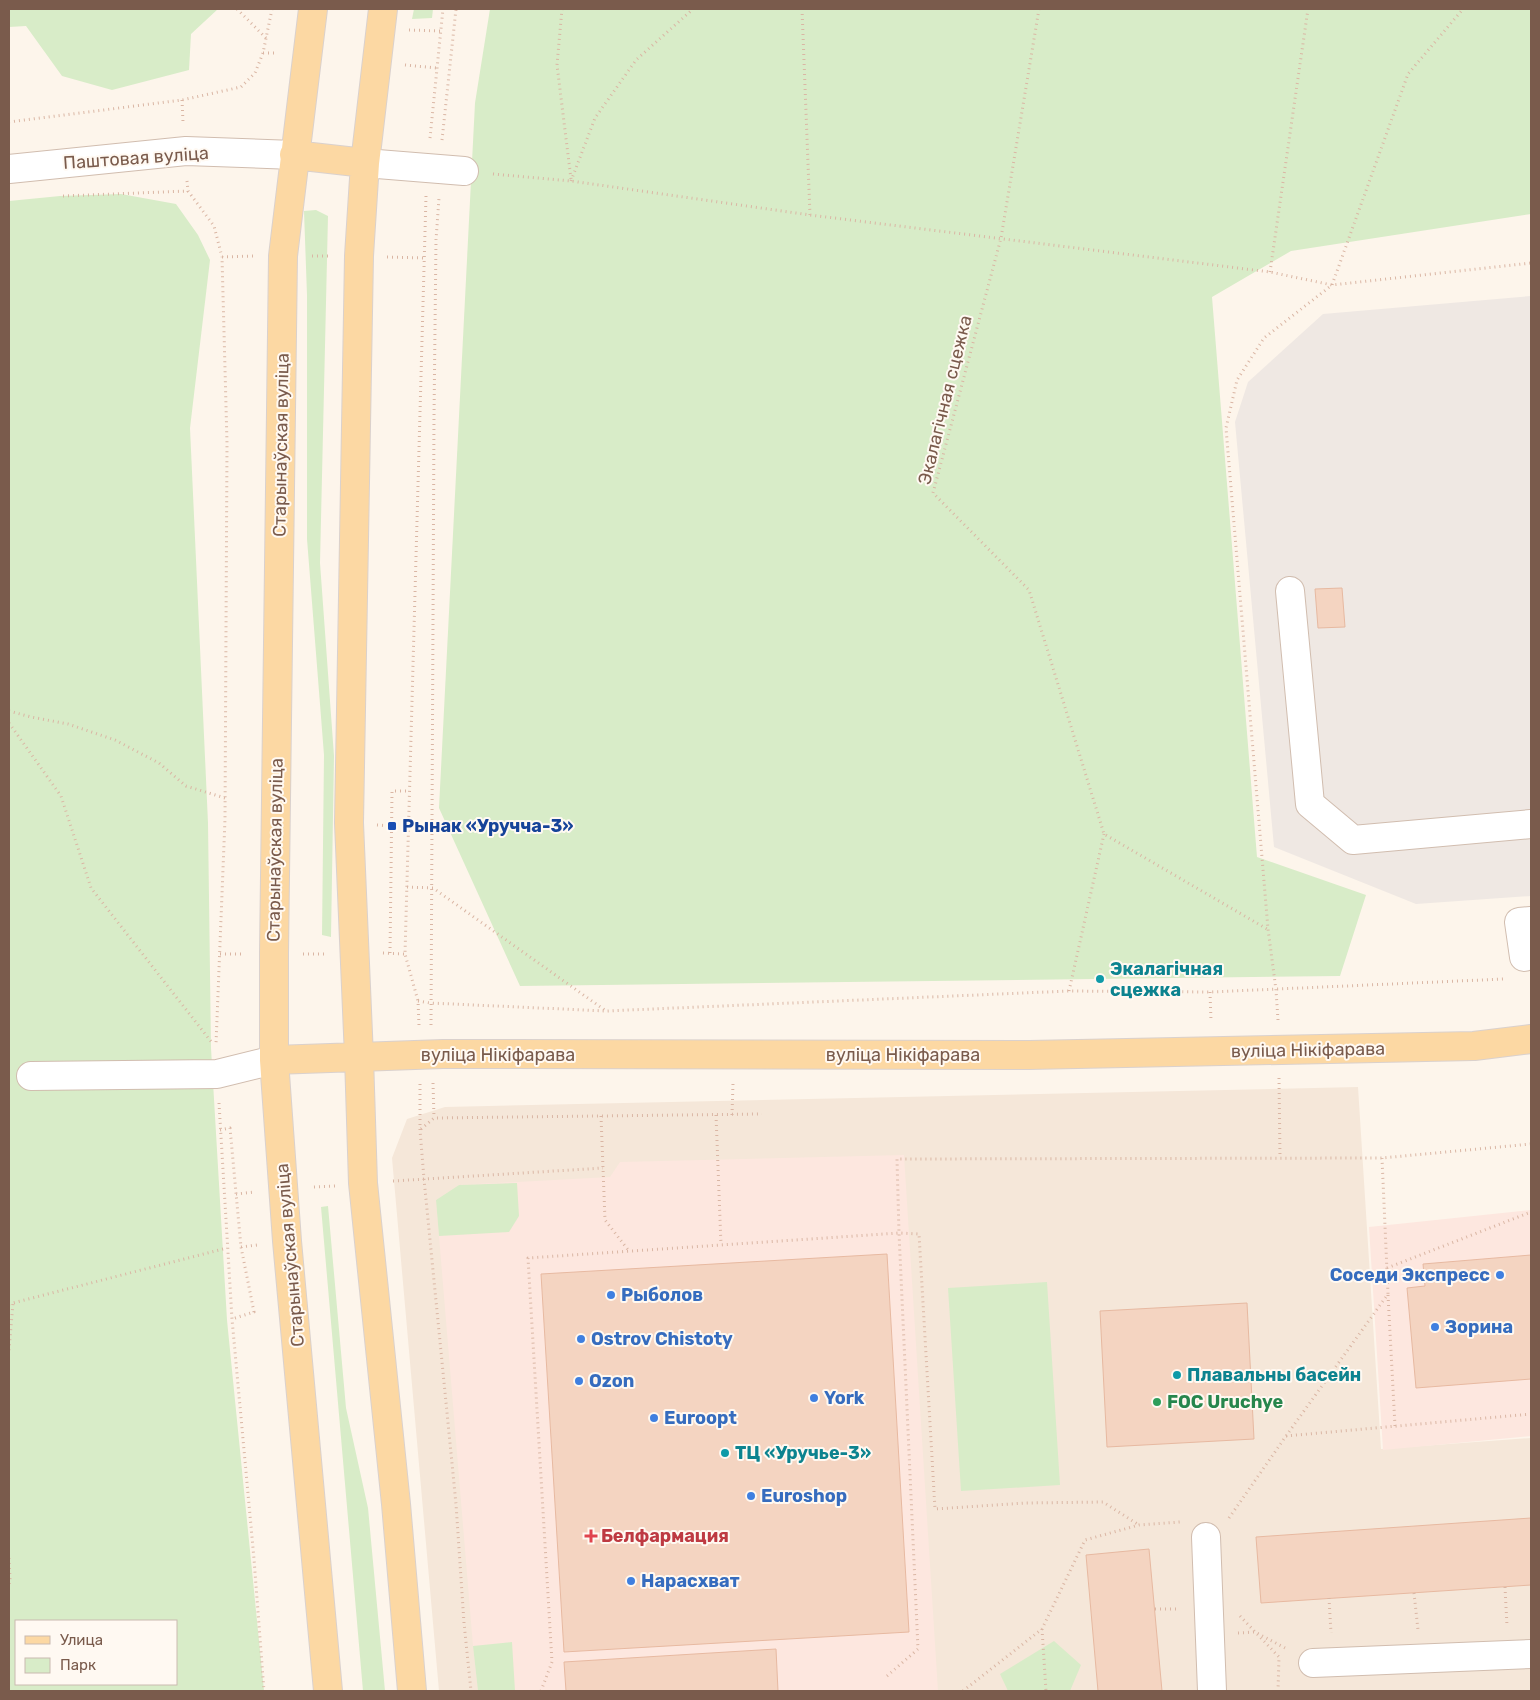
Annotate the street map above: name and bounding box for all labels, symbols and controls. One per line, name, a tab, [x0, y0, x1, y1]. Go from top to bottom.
street label: Паштовая вуліца	[62, 142, 210, 174]
street label: Экалагічная сцежка	[913, 313, 977, 487]
street label: Старынаўская вуліца	[268, 353, 294, 537]
street label: Старынаўская вуліца	[262, 758, 288, 942]
place label: Рынак «Уручча-3»	[402, 815, 573, 837]
marker: Рынак «Уручча-3»	[386, 820, 398, 832]
place label: Экалагічная сцежка	[1110, 958, 1223, 1001]
marker: Экалагічная сцежка	[1094, 973, 1106, 985]
street label: вуліца Нікіфарава	[1231, 1038, 1385, 1062]
street label: вуліца Нікіфарава	[421, 1044, 575, 1066]
street label: вуліца Нікіфарава	[826, 1044, 980, 1066]
street label: Старынаўская вуліца	[271, 1162, 309, 1348]
place label: Соседи Экспресс	[1330, 1264, 1490, 1286]
marker: Соседи Экспресс	[1494, 1269, 1506, 1281]
place label: Рыболов	[621, 1284, 703, 1306]
marker: Рыболов	[605, 1289, 617, 1301]
place label: Зорина	[1445, 1316, 1513, 1338]
marker: Зорина	[1429, 1321, 1441, 1333]
place label: Ostrov Chistoty	[591, 1328, 733, 1350]
marker: Ostrov Chistoty	[575, 1333, 587, 1345]
place label: Плавальны басейн	[1187, 1364, 1361, 1386]
marker: Плавальны басейн	[1171, 1369, 1183, 1381]
place label: Ozon	[589, 1370, 634, 1392]
marker: Ozon	[573, 1375, 585, 1387]
place label: York	[824, 1387, 865, 1409]
place label: FOC Uruchye	[1167, 1391, 1283, 1413]
marker: York	[808, 1392, 820, 1404]
marker: FOC Uruchye	[1151, 1396, 1163, 1408]
place label: Euroopt	[664, 1407, 737, 1429]
marker: Euroopt	[648, 1412, 660, 1424]
place label: ТЦ «Уручье-3»	[735, 1442, 871, 1464]
marker: ТЦ «Уручье-3»	[719, 1447, 731, 1459]
place label: Euroshop	[761, 1485, 847, 1507]
marker: Euroshop	[745, 1490, 757, 1502]
place label: Белфармация	[601, 1525, 729, 1547]
marker: Белфармация	[585, 1530, 597, 1542]
place label: Нарасхват	[641, 1570, 740, 1592]
marker: Нарасхват	[625, 1575, 637, 1587]
legend	[15, 1620, 178, 1685]
text: Улица	[60, 1631, 103, 1649]
text: Парк	[60, 1656, 96, 1674]

